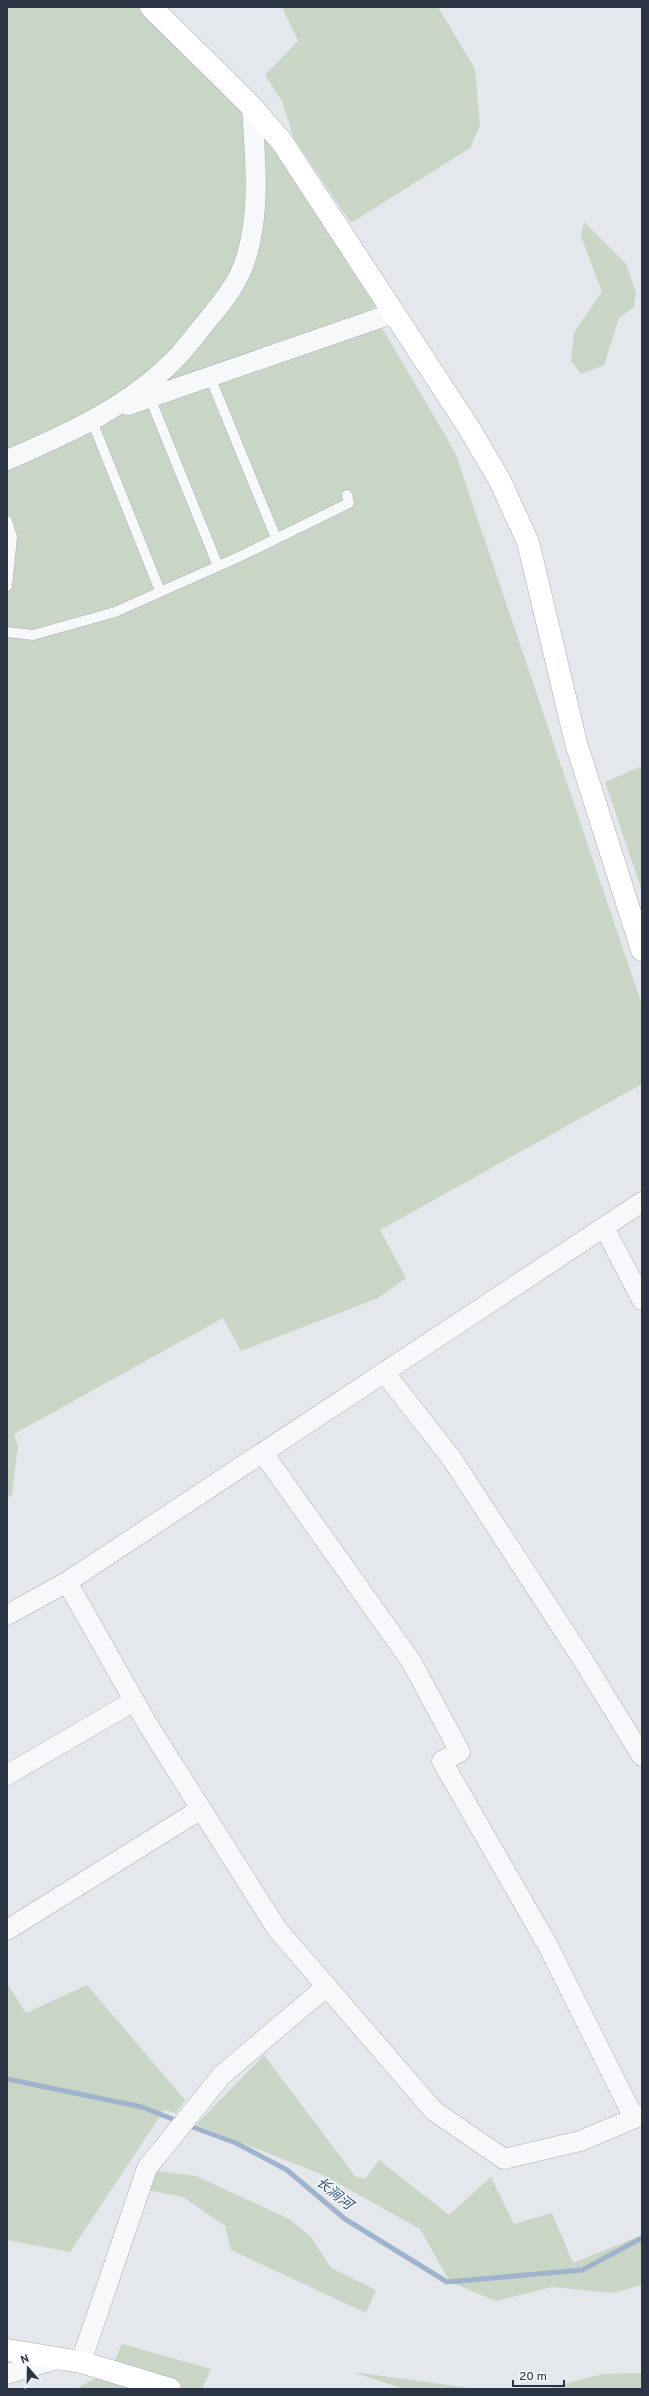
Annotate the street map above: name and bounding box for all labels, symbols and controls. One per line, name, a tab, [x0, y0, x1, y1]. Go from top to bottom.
water label: 长涧河	[312, 2174, 358, 2216]
north arrow	[8, 2348, 48, 2388]
text: N	[19, 2352, 31, 2367]
scale bar	[513, 2362, 564, 2388]
text: 20 m	[519, 2369, 547, 2385]

